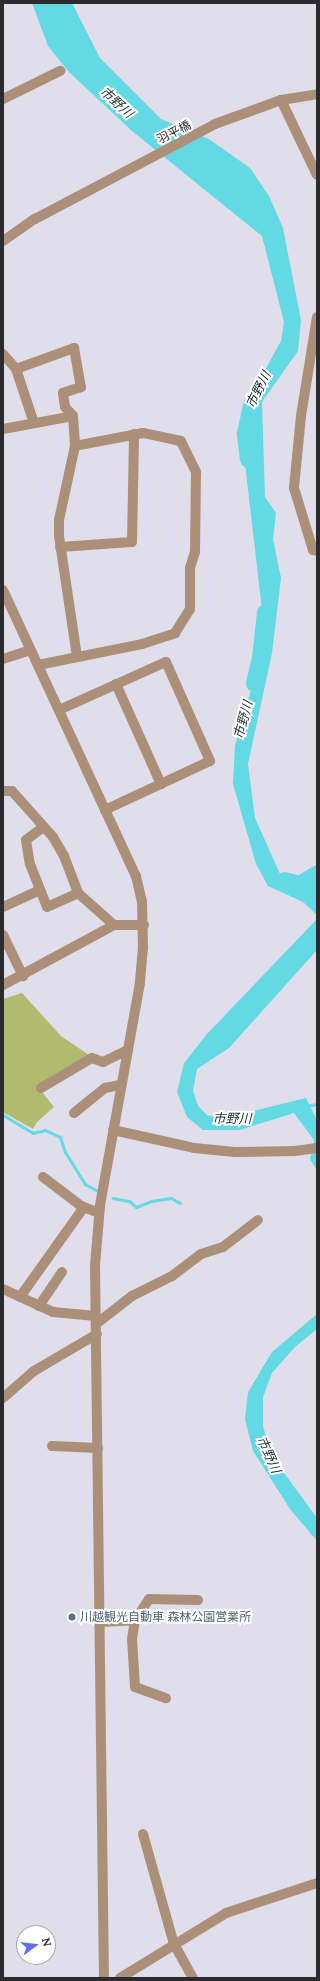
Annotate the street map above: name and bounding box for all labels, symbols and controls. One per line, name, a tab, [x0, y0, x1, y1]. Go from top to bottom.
water label: 市野川	[96, 84, 136, 122]
street label: 羽平橋	[155, 117, 193, 147]
water label: 市野川	[243, 369, 275, 411]
water label: 市野川	[231, 699, 257, 741]
water label: 市野川	[213, 1111, 251, 1127]
water label: 市野川	[253, 1434, 283, 1476]
place label: 川越観光自動車 森林公園営業所	[80, 1610, 251, 1624]
marker: 川越観光自動車 森林公園営業所	[67, 1612, 77, 1622]
north arrow	[16, 1925, 56, 1965]
text: N	[39, 1936, 54, 1948]

